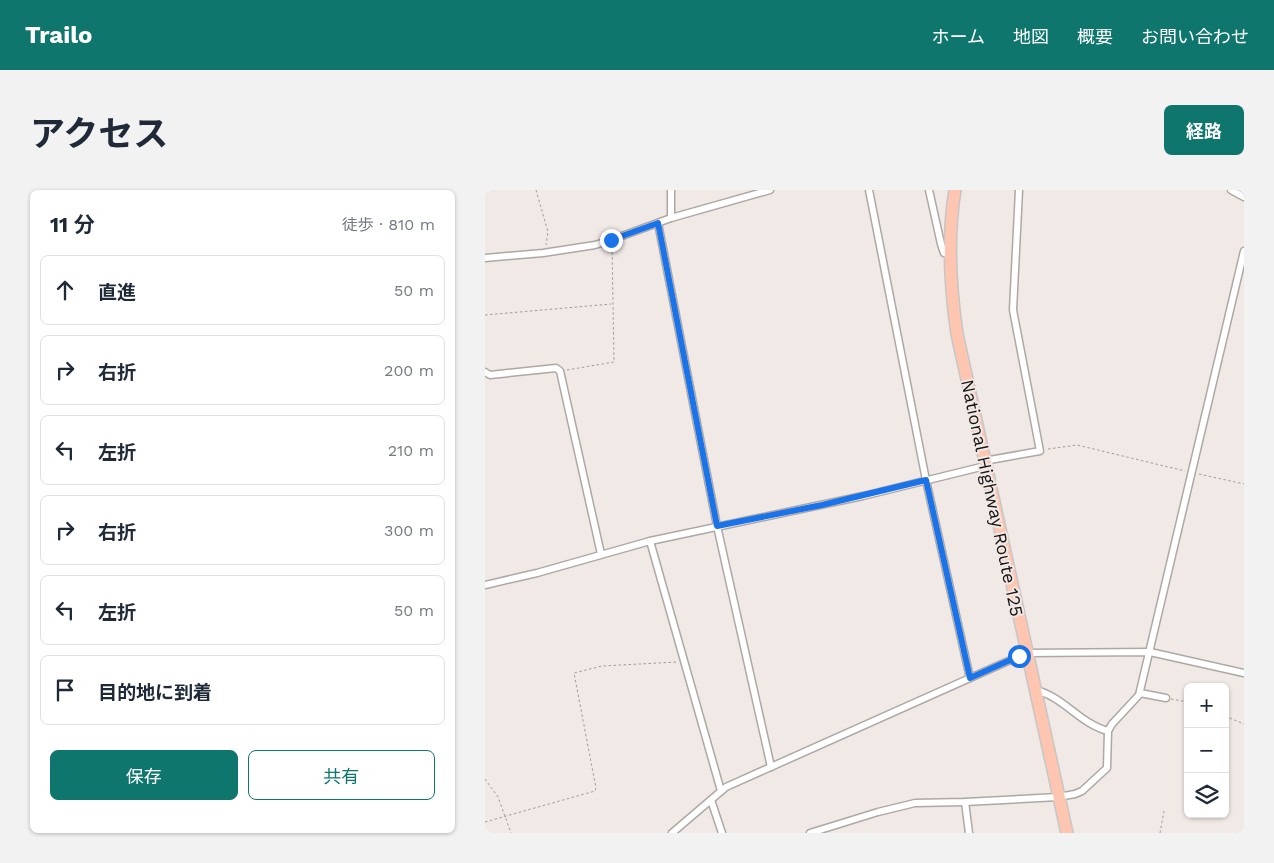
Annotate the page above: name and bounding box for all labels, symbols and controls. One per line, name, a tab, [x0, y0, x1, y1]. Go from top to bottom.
text: Trailo	[25, 21, 92, 49]
text: ホーム	[932, 26, 985, 47]
text: 地図	[1013, 26, 1049, 47]
text: 概要	[1077, 26, 1113, 47]
text: お問い合わせ	[1141, 26, 1249, 47]
button: 経路	[1164, 105, 1244, 155]
text: アクセス	[30, 113, 168, 155]
text: 11 分	[50, 212, 95, 237]
text: 徒歩 · 810 m	[342, 215, 435, 234]
route end	[600, 229, 623, 252]
icon: ahead	[51, 276, 79, 304]
text: 直進	[98, 281, 136, 304]
text: 50 m	[394, 281, 434, 300]
icon: right	[51, 356, 79, 384]
text: 右折	[98, 361, 136, 384]
text: 200 m	[384, 361, 434, 380]
street label: National Highway Route 125	[957, 377, 1028, 618]
icon: left	[51, 436, 79, 464]
text: 左折	[98, 441, 136, 464]
text: 210 m	[388, 441, 434, 460]
icon: right	[51, 516, 79, 544]
text: 右折	[98, 521, 136, 544]
text: 300 m	[384, 521, 434, 540]
icon: left	[51, 596, 79, 624]
text: 左折	[98, 601, 136, 624]
text: 50 m	[394, 601, 434, 620]
route start	[1008, 645, 1031, 668]
icon: arrive	[51, 676, 79, 704]
text: 目的地に到着	[98, 681, 212, 704]
map controls	[1184, 683, 1229, 818]
button: +	[1184, 683, 1229, 728]
button: −	[1184, 728, 1229, 773]
button: 保存	[50, 750, 238, 800]
button: 共有	[248, 750, 435, 800]
button: layers	[1184, 773, 1229, 818]

